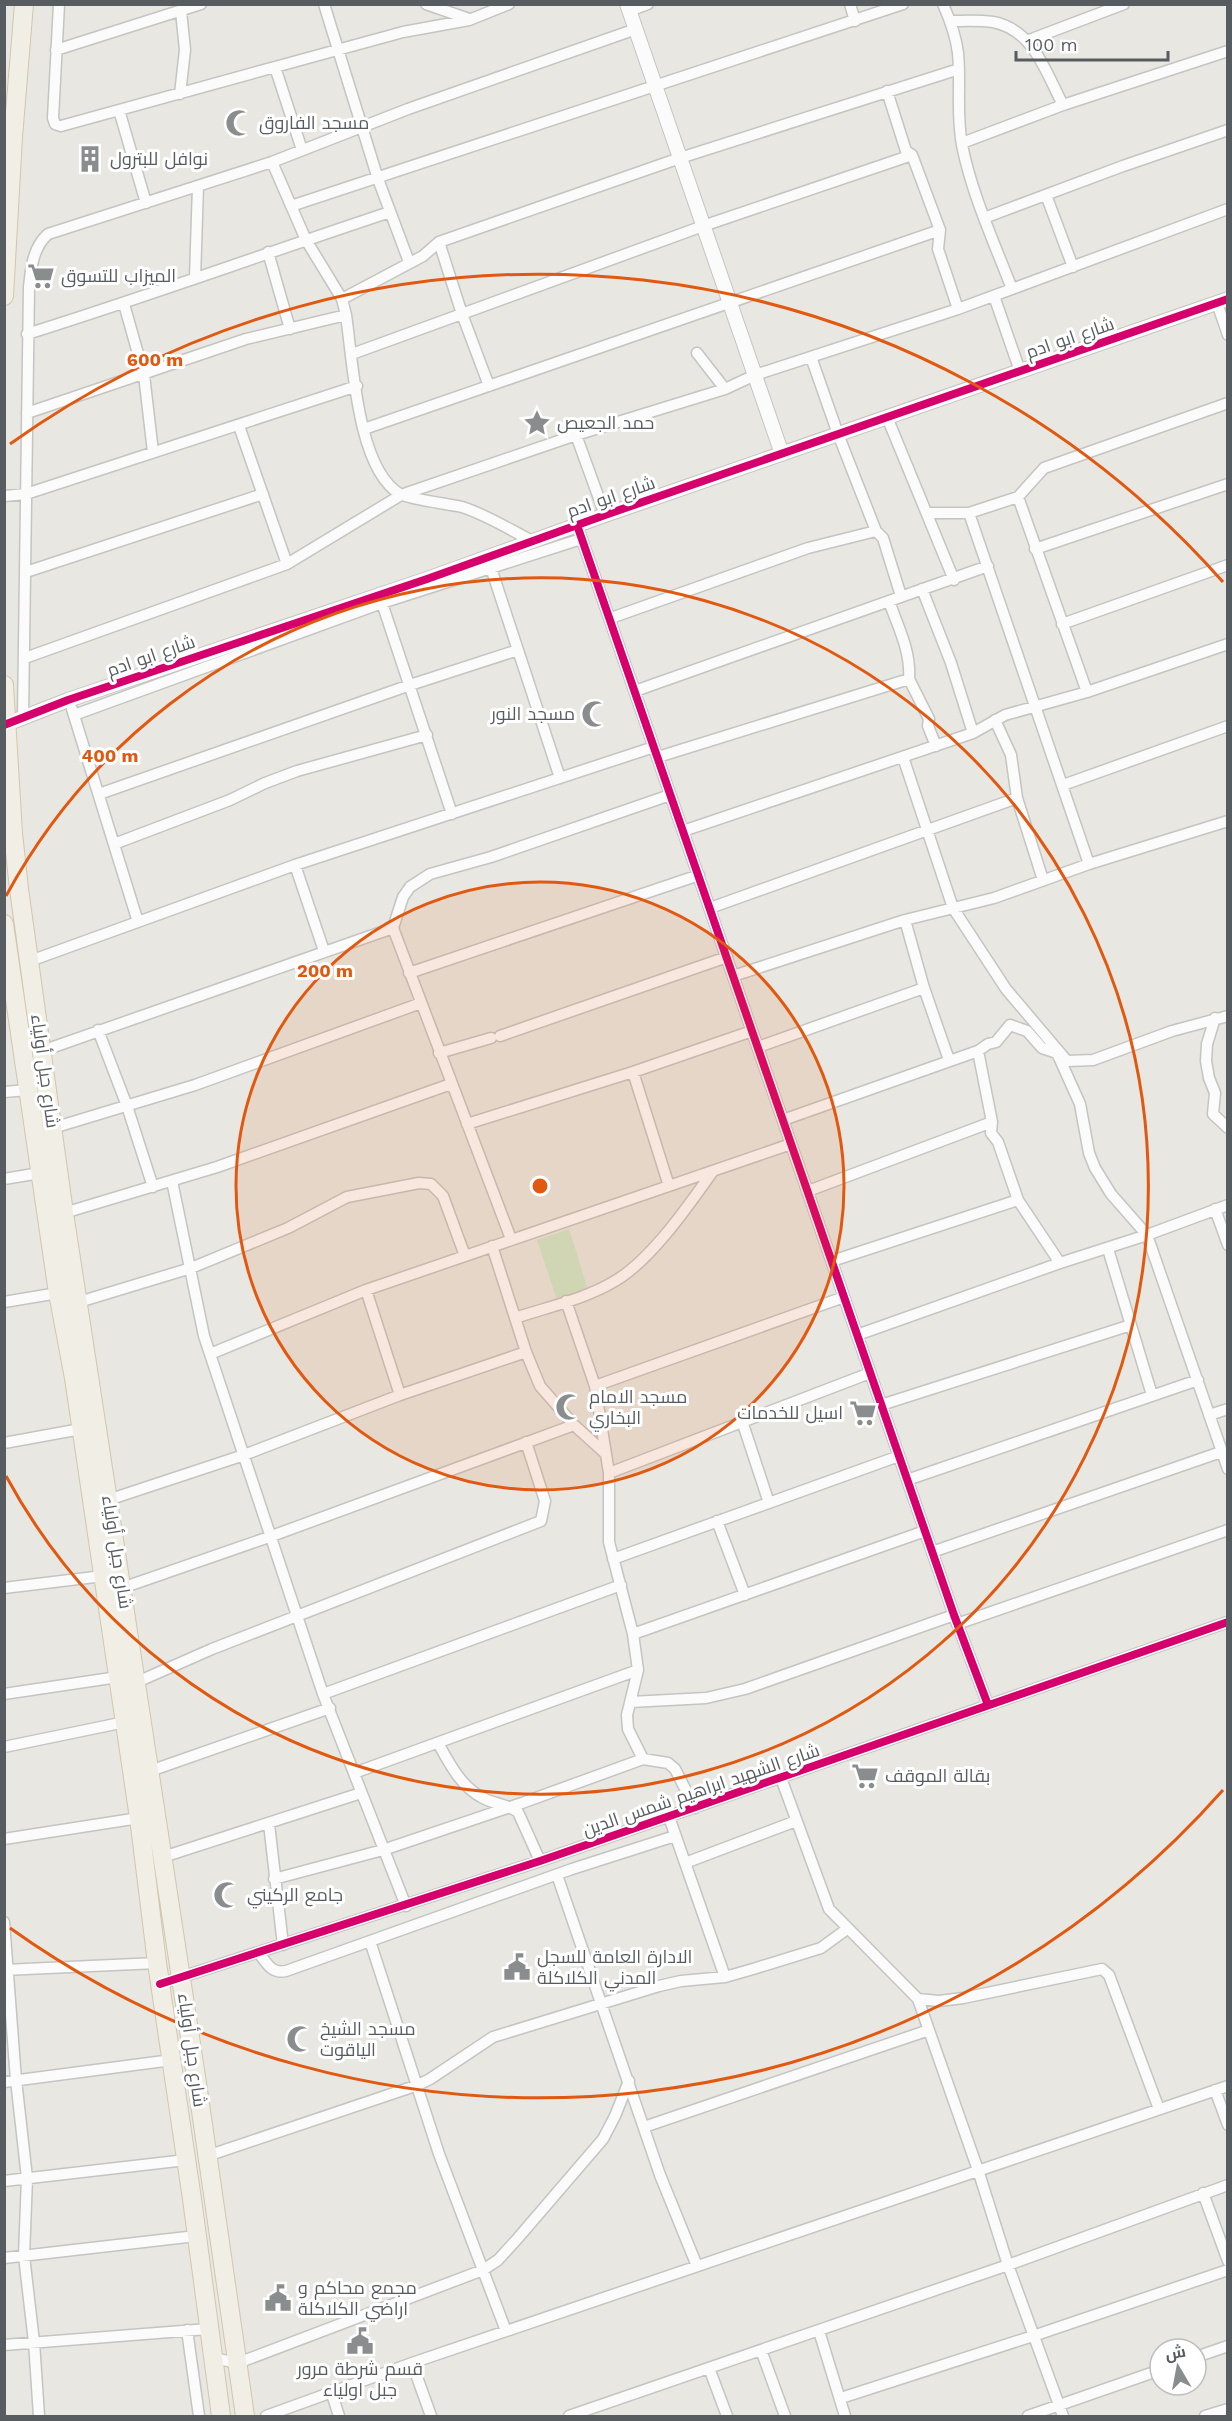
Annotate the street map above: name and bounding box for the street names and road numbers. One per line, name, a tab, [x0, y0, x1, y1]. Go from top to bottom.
street label: شارع ابو ادم	[1023, 313, 1117, 364]
street label: شارع ابو ادم	[564, 472, 658, 523]
street label: شارع ابو ادم	[104, 631, 198, 682]
street label: شارع جبل أولياء	[25, 1013, 64, 1130]
street label: شارع جبل أولياء	[96, 1493, 137, 1611]
street label: شارع الشهيد ابراهيم شمس الدين	[580, 1739, 823, 1842]
street label: شارع جبل أولياء	[172, 1992, 211, 2109]

